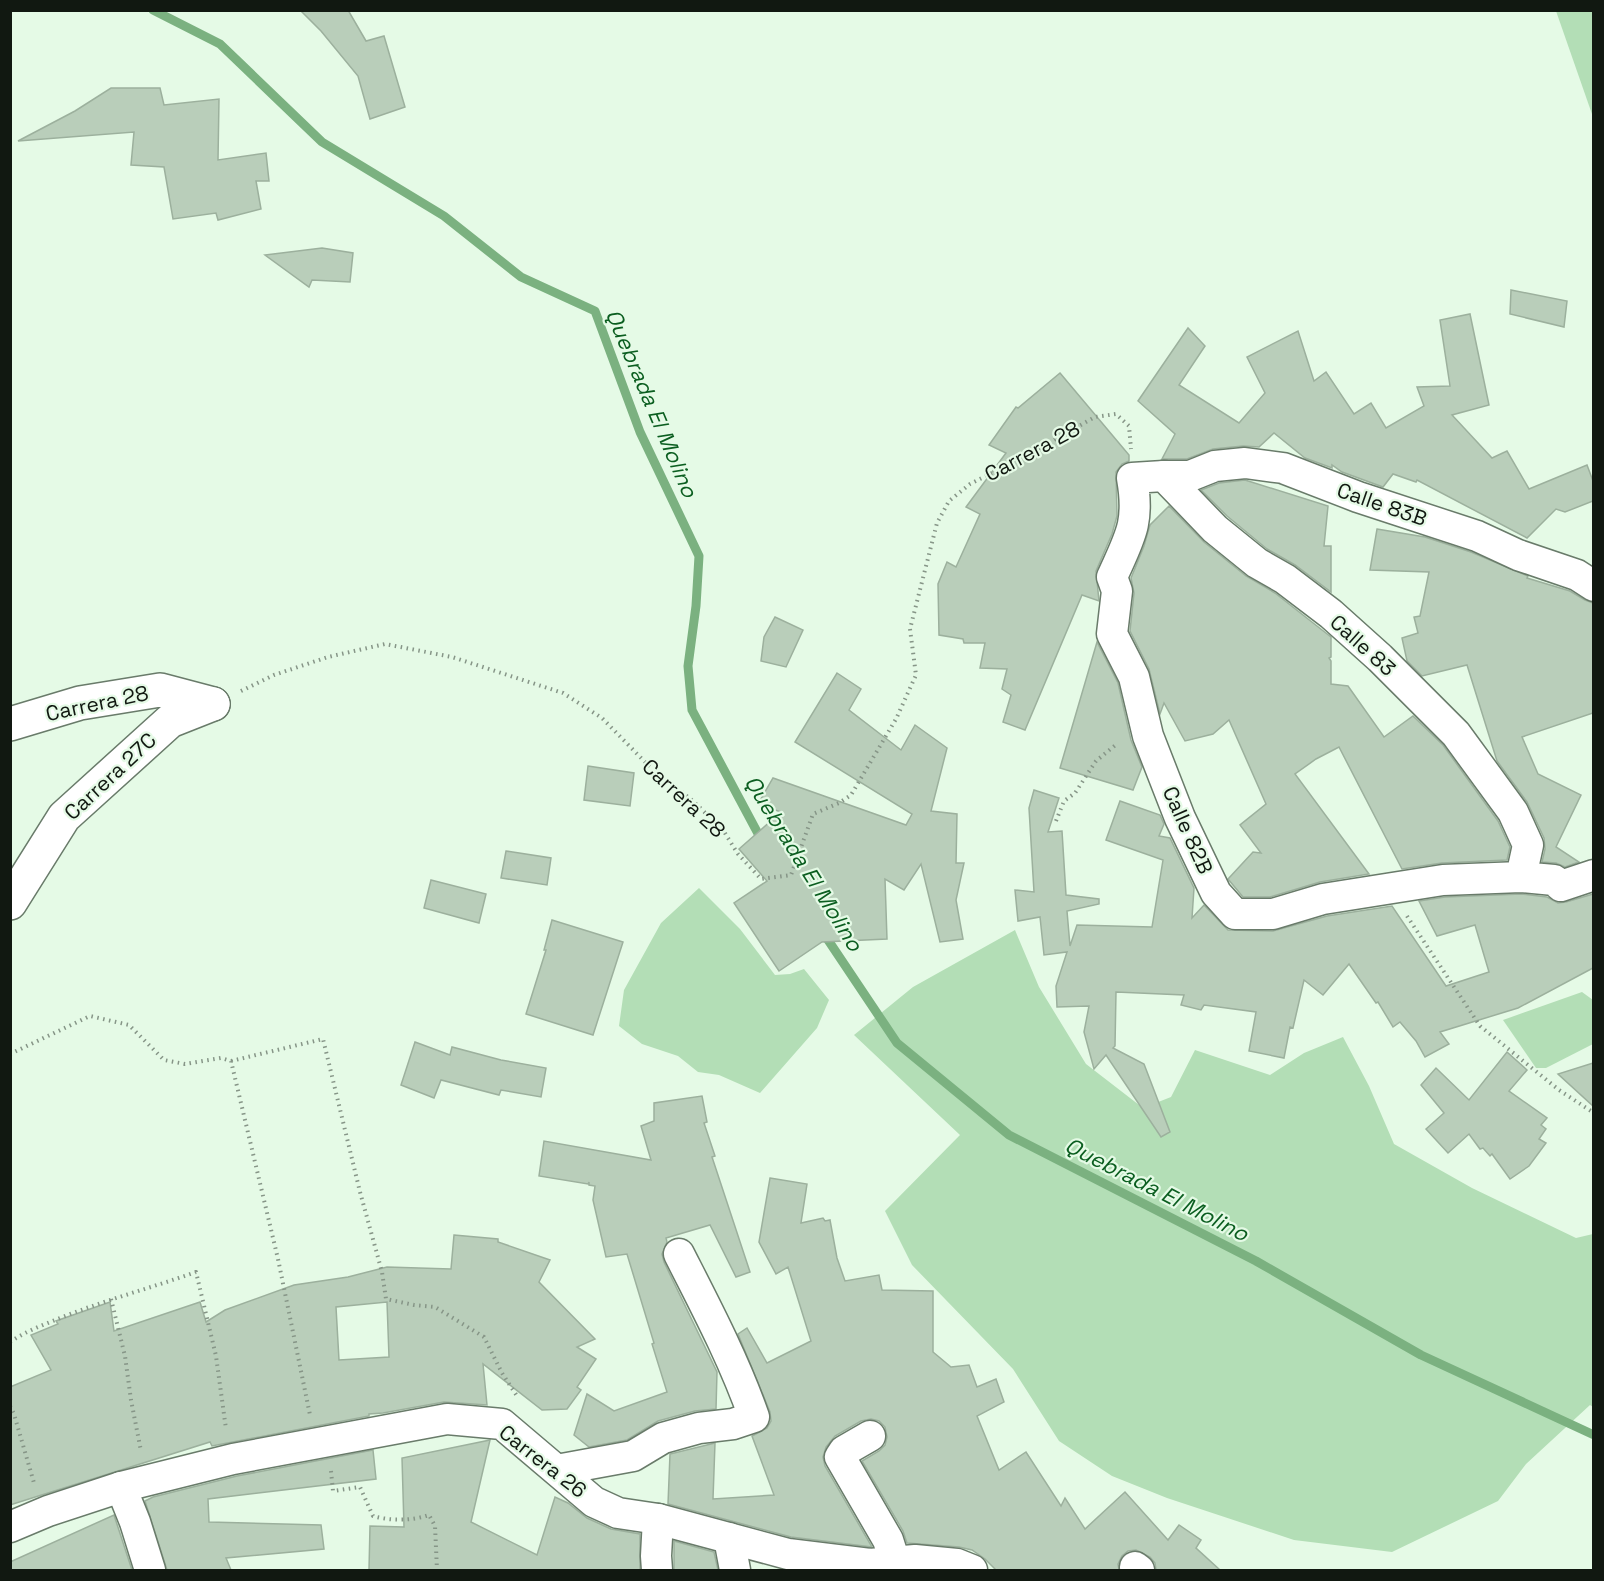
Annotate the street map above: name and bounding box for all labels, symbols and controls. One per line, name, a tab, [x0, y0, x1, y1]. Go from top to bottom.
water label: Quebrada El Molino	[600, 305, 705, 503]
street label: Carrera 28	[980, 415, 1084, 487]
street label: Calle 83B	[1333, 476, 1431, 532]
street label: Calle 83	[1324, 608, 1402, 682]
street label: Carrera 28	[43, 679, 151, 727]
street label: Carrera 27C	[58, 726, 162, 826]
street label: Carrera 28	[637, 753, 731, 843]
water label: Quebrada El Molino	[739, 770, 870, 957]
street label: Calle 82B	[1157, 782, 1219, 878]
water label: Quebrada El Molino	[1061, 1131, 1255, 1248]
street label: Carrera 26	[494, 1418, 592, 1504]

